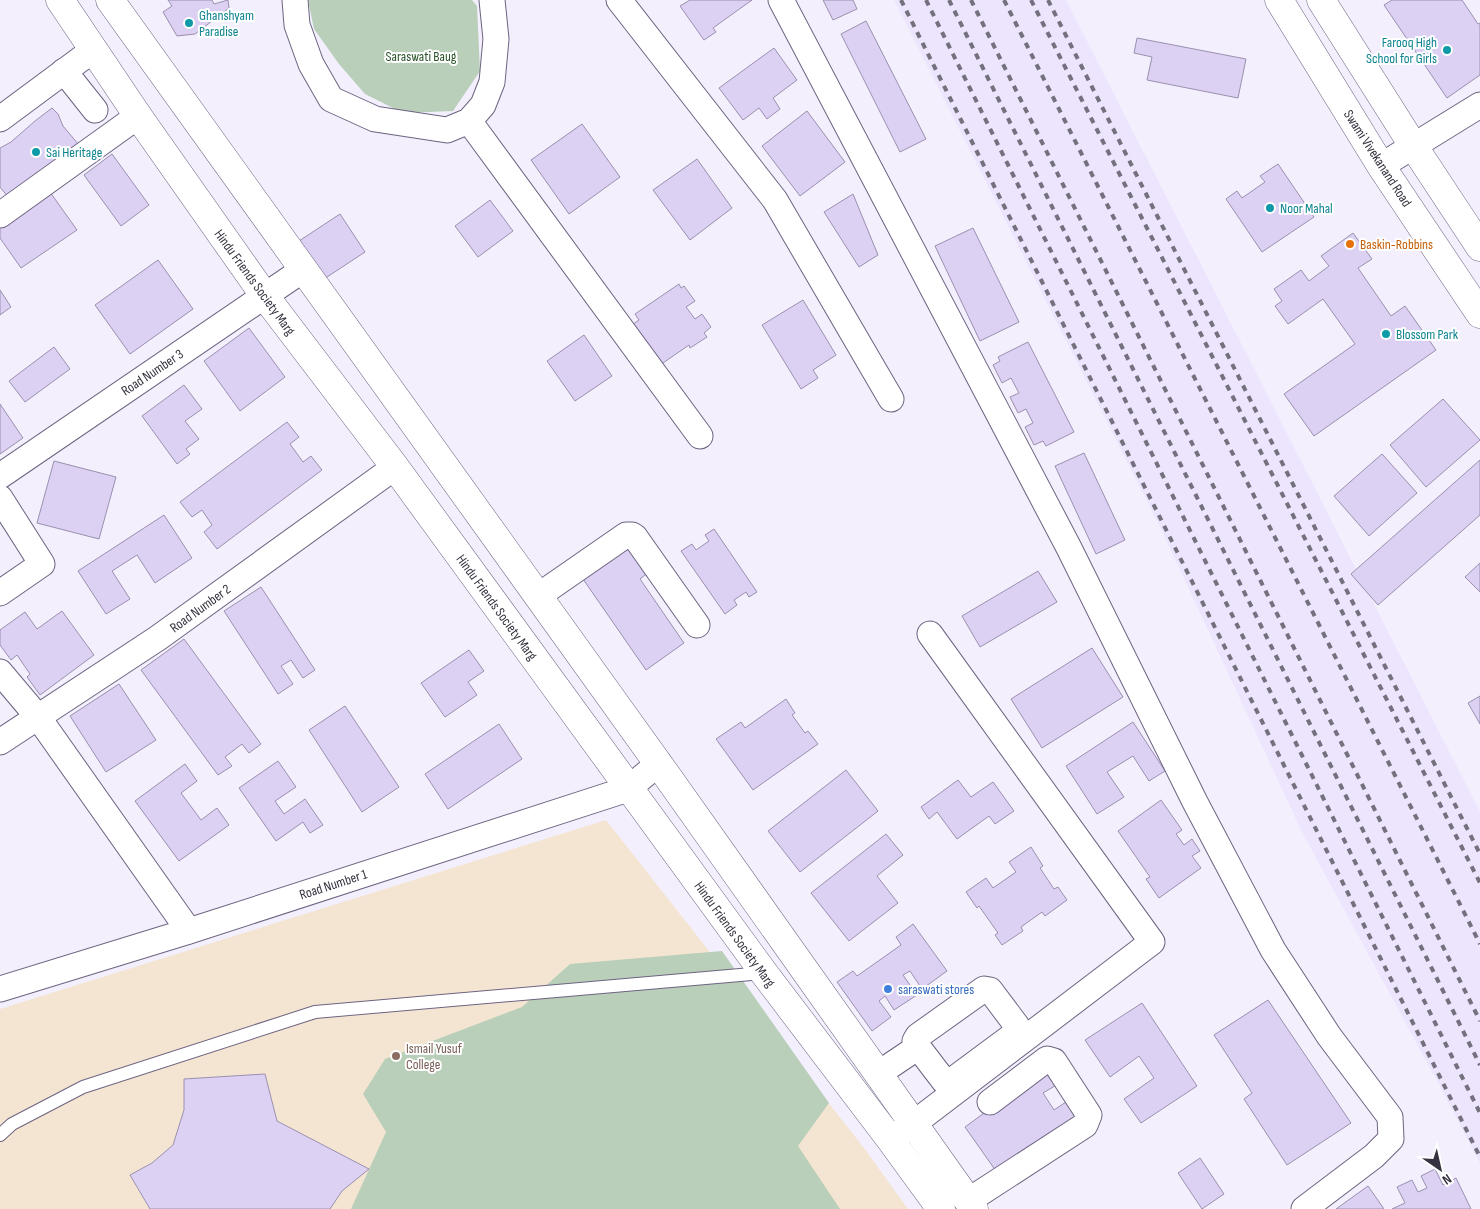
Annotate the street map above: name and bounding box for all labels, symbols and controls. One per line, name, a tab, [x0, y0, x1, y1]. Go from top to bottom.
place label: Ghanshyam Paradise	[199, 7, 254, 40]
marker: Ghanshyam Paradise	[183, 17, 195, 29]
place label: Farooq High School for Girls	[1366, 34, 1437, 67]
marker: Farooq High School for Girls	[1441, 44, 1453, 56]
park label: Saraswati Baug	[386, 48, 457, 65]
street label: Swami Vivekanand Road	[1340, 107, 1415, 210]
place label: Sai Heritage	[46, 144, 102, 161]
marker: Sai Heritage	[30, 146, 42, 158]
place label: Noor Mahal	[1280, 200, 1333, 217]
marker: Noor Mahal	[1264, 202, 1276, 214]
street label: Hindu Friends Society Marg	[210, 226, 299, 339]
place label: Baskin-Robbins	[1360, 236, 1433, 253]
marker: Baskin-Robbins	[1344, 238, 1356, 250]
place label: Blossom Park	[1396, 326, 1459, 343]
marker: Blossom Park	[1380, 328, 1392, 340]
street label: Road Number 3	[118, 345, 187, 399]
street label: Hindu Friends Society Marg	[452, 551, 541, 664]
street label: Road Number 2	[167, 581, 234, 636]
street label: Road Number 1	[297, 866, 369, 903]
street label: Hindu Friends Society Marg	[690, 878, 779, 991]
place label: saraswati stores	[898, 981, 974, 998]
marker: saraswati stores	[882, 983, 894, 995]
place label: Ismail Yusuf College	[406, 1040, 463, 1073]
marker: Ismail Yusuf College	[390, 1050, 402, 1062]
north arrow	[1415, 1144, 1465, 1194]
text: N	[1439, 1170, 1455, 1189]

